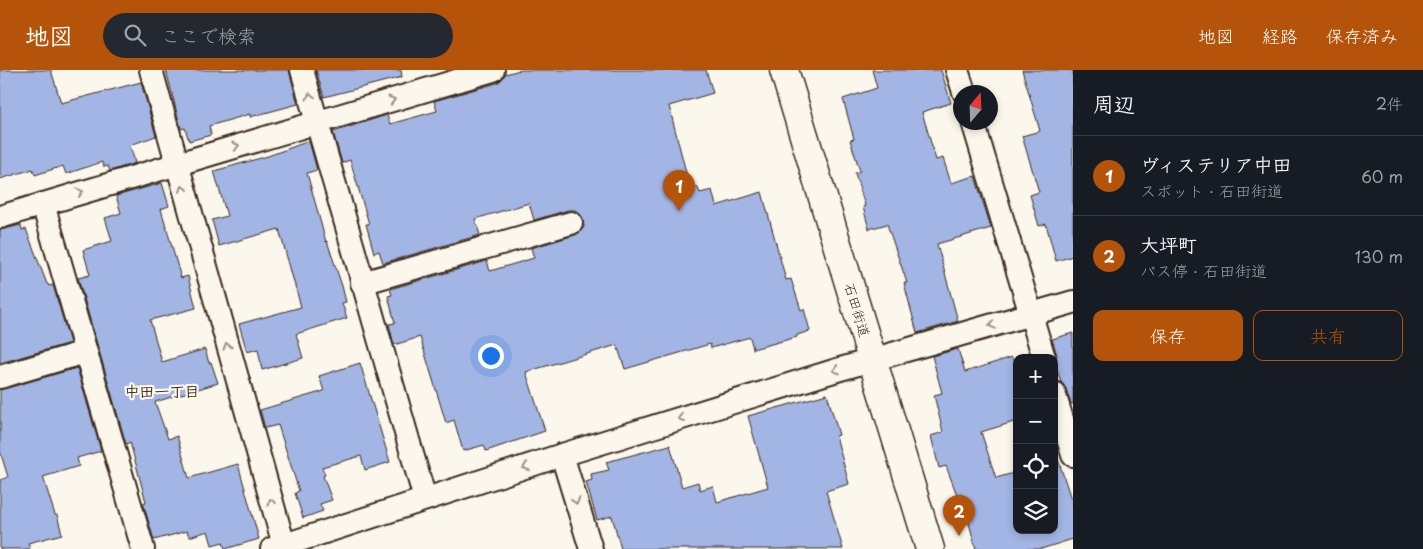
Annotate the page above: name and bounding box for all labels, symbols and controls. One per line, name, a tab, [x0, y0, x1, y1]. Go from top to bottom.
search box	[103, 13, 453, 58]
text: 地図	[25, 17, 73, 53]
icon: search	[121, 21, 149, 49]
text: ここで検索	[161, 21, 256, 49]
text: 地図	[1198, 22, 1234, 49]
text: 経路	[1262, 22, 1298, 49]
text: 保存済み	[1326, 22, 1398, 49]
north arrow	[953, 85, 998, 130]
text: 周辺	[1093, 87, 1135, 119]
text: 2件	[1376, 91, 1403, 115]
one-way arrow	[305, 93, 315, 101]
one-way arrow	[387, 96, 395, 106]
one-way arrow	[231, 142, 240, 152]
text: ヴィステリア中田	[1140, 150, 1291, 178]
text: 1	[1105, 164, 1113, 188]
text: 60 m	[1361, 164, 1403, 188]
pin: 1	[663, 170, 695, 211]
text: スポット · 石田街道	[1140, 178, 1283, 202]
one-way arrow	[179, 186, 189, 194]
one-way arrow	[76, 188, 84, 198]
text: 大坪町	[1140, 230, 1197, 258]
text: 2	[1103, 244, 1115, 268]
text: 130 m	[1355, 244, 1403, 268]
text: バス停 · 石田街道	[1140, 258, 1267, 282]
street label: 石田街道	[839, 280, 876, 340]
button: 保存	[1093, 310, 1243, 361]
button: 共有	[1253, 310, 1403, 361]
one-way arrow	[989, 320, 997, 330]
one-way arrow	[223, 342, 233, 350]
your location	[478, 343, 504, 369]
map controls	[1013, 354, 1058, 534]
button: +	[1013, 354, 1058, 399]
one-way arrow	[833, 365, 841, 375]
district label: 中田一丁目	[124, 379, 200, 402]
button: −	[1013, 399, 1058, 444]
one-way arrow	[677, 413, 686, 423]
button: locate	[1013, 444, 1058, 489]
one-way arrow	[522, 461, 531, 471]
button: layers	[1013, 489, 1058, 534]
pin: 2	[943, 495, 975, 536]
one-way arrow	[571, 497, 581, 505]
one-way arrow	[267, 499, 277, 507]

